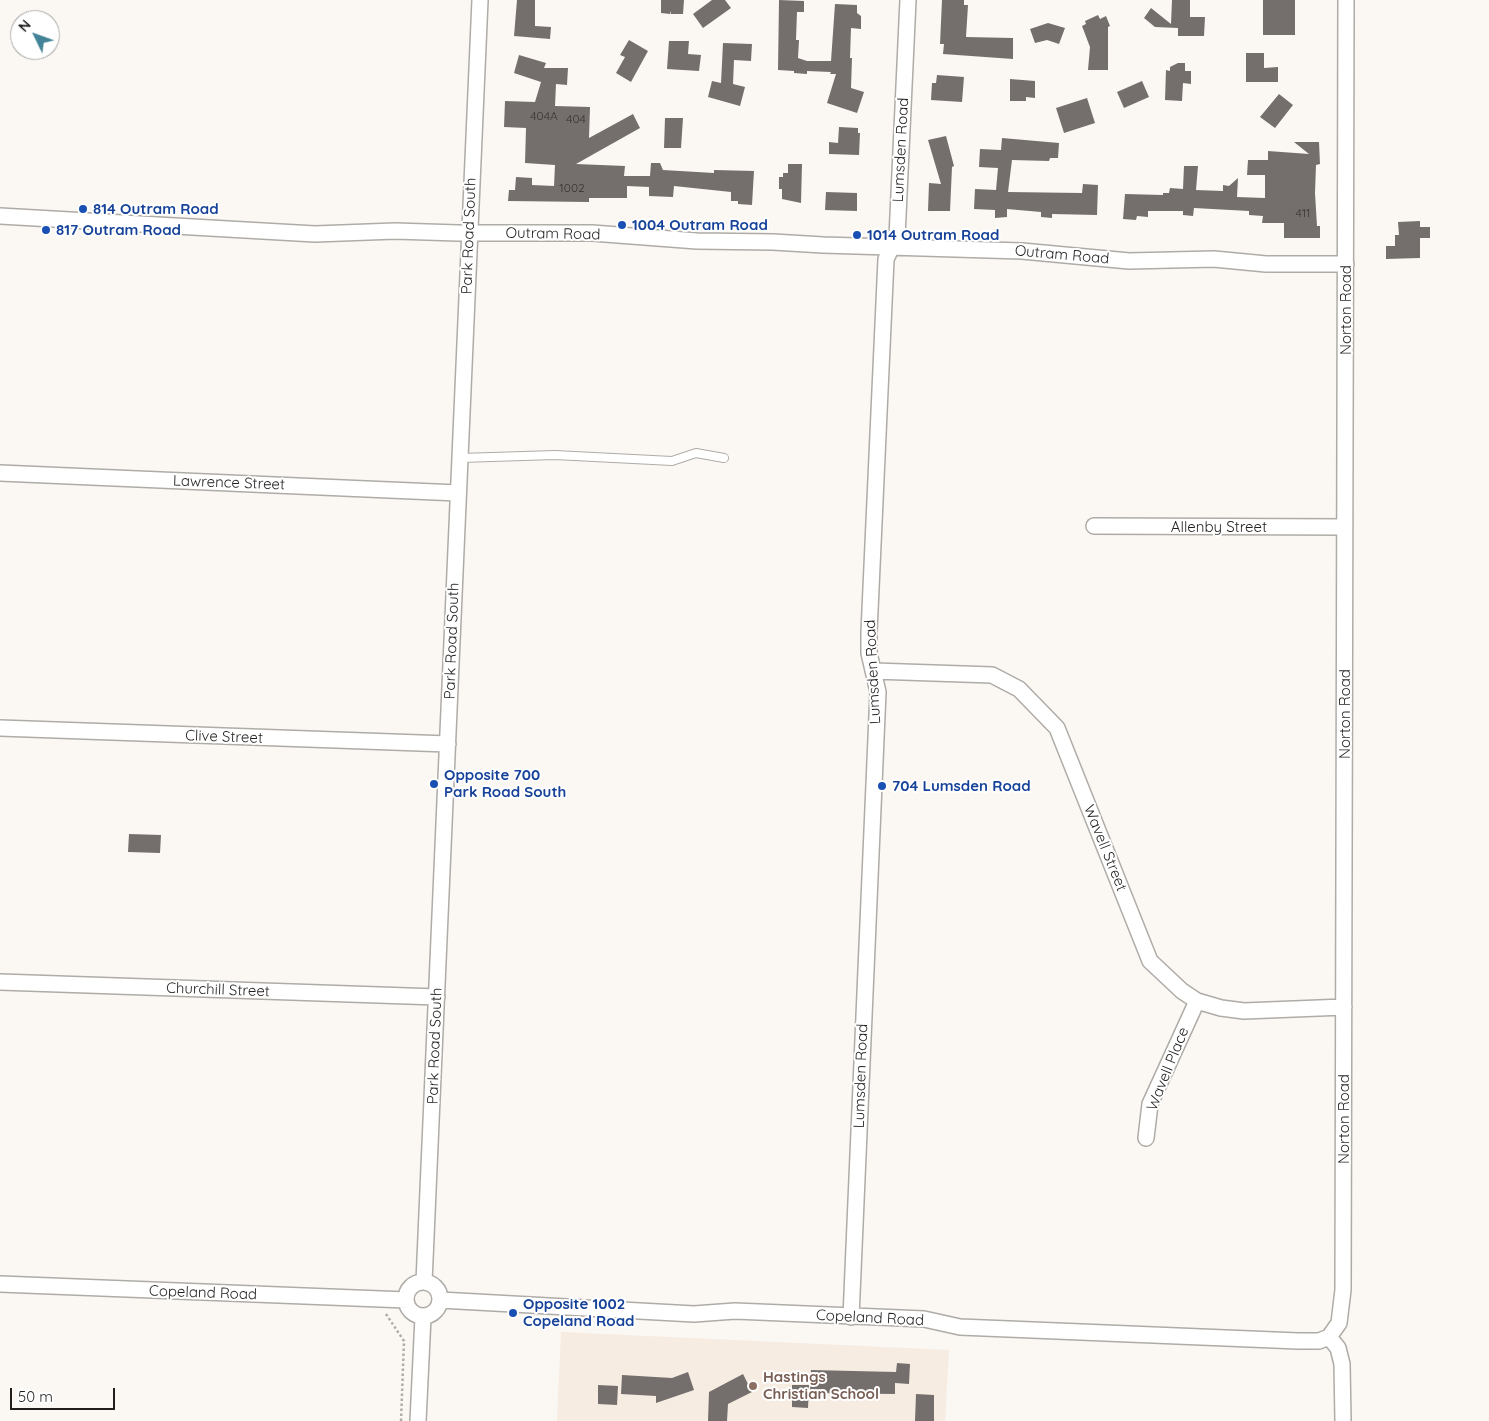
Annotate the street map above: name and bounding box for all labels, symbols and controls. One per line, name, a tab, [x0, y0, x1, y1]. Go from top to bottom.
north arrow	[10, 10, 60, 60]
text: N	[14, 16, 35, 35]
street label: Lumsden Road	[889, 97, 913, 203]
house number: 404A	[530, 109, 558, 123]
house number: 404	[566, 112, 586, 126]
street label: Park Road South	[458, 177, 480, 295]
house number: 1002	[559, 181, 585, 195]
place label: 814 Outram Road	[93, 200, 219, 218]
marker: 814 Outram Road	[77, 203, 89, 215]
house number: 411	[1295, 206, 1311, 220]
place label: 1004 Outram Road	[632, 216, 768, 234]
marker: 1004 Outram Road	[616, 219, 628, 231]
place label: 817 Outram Road	[56, 221, 181, 239]
marker: 817 Outram Road	[40, 224, 52, 236]
street label: Outram Road	[505, 224, 601, 244]
place label: 1014 Outram Road	[867, 226, 999, 244]
marker: 1014 Outram Road	[851, 229, 863, 241]
street label: Outram Road	[1014, 242, 1110, 268]
street label: Norton Road	[1337, 265, 1355, 355]
street label: Lawrence Street	[173, 472, 285, 494]
street label: Allenby Street	[1171, 518, 1267, 536]
street label: Park Road South	[441, 582, 463, 700]
street label: Lumsden Road	[861, 619, 885, 725]
street label: Norton Road	[1336, 669, 1354, 759]
street label: Clive Street	[185, 727, 263, 747]
place label: Opposite 700 Park Road South	[444, 766, 566, 801]
place label: 704 Lumsden Road	[892, 777, 1031, 795]
marker: Opposite 700 Park Road South	[428, 778, 440, 790]
marker: 704 Lumsden Road	[876, 780, 888, 792]
street label: Wavell Street	[1080, 802, 1130, 894]
street label: Churchill Street	[166, 979, 270, 1001]
street label: Park Road South	[424, 987, 446, 1105]
street label: Lumsden Road	[850, 1023, 872, 1129]
street label: Wavell Place	[1143, 1025, 1193, 1113]
street label: Norton Road	[1335, 1074, 1353, 1164]
street label: Copeland Road	[149, 1282, 257, 1304]
place label: Opposite 1002 Copeland Road	[523, 1295, 634, 1330]
street label: Copeland Road	[816, 1306, 924, 1330]
marker: Opposite 1002 Copeland Road	[507, 1307, 519, 1319]
place label: Hastings Christian School	[763, 1368, 879, 1403]
scale bar	[12, 1378, 118, 1410]
marker: Hastings Christian School	[747, 1380, 759, 1392]
text: 50 m	[18, 1387, 53, 1406]

